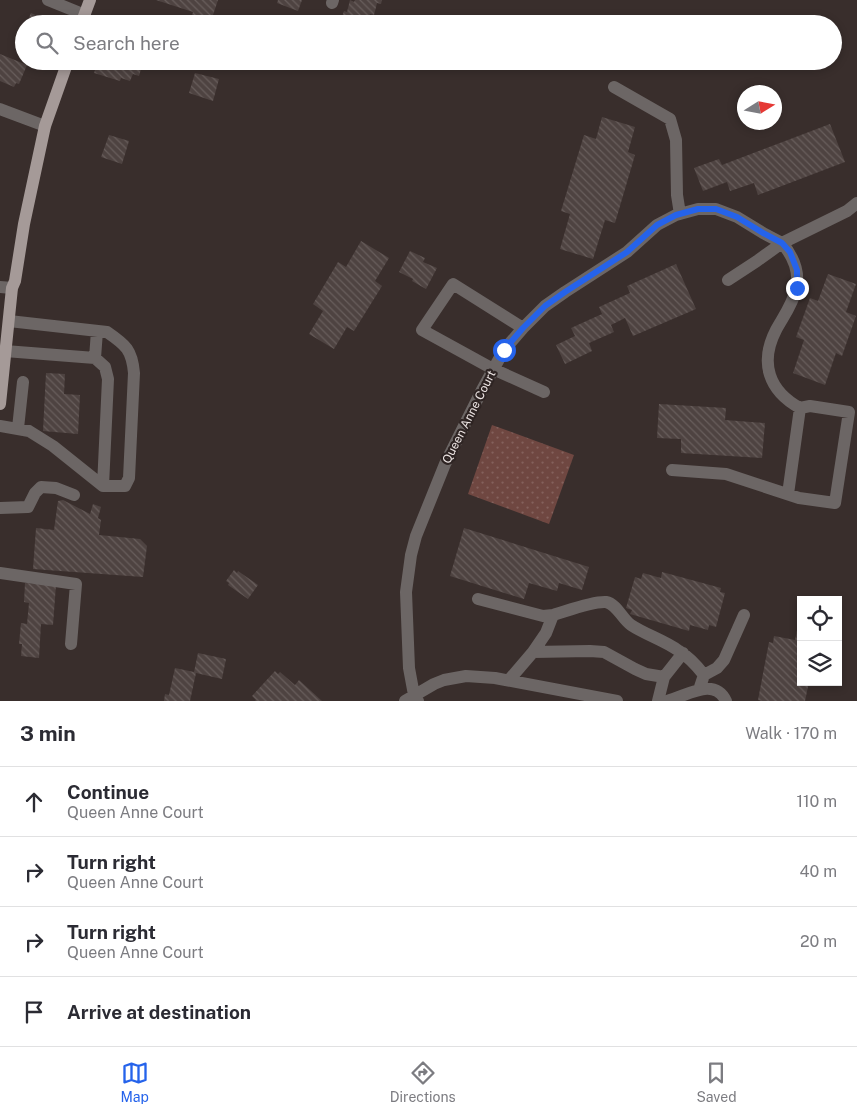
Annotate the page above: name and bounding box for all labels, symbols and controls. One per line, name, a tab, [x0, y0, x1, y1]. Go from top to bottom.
search box	[15, 15, 842, 70]
icon: search	[33, 29, 61, 57]
text: Search here	[73, 32, 180, 54]
north arrow	[737, 85, 782, 130]
route end	[786, 277, 809, 300]
route start	[493, 339, 516, 362]
street label: Queen Anne Court	[439, 368, 499, 466]
map controls	[797, 596, 842, 686]
button: locate	[797, 596, 842, 641]
button: layers	[797, 641, 842, 686]
text: 3 min	[20, 721, 76, 746]
text: Walk · 170 m	[745, 724, 837, 743]
text: Continue	[67, 781, 149, 803]
icon: ahead	[20, 788, 48, 816]
text: 110 m	[796, 792, 837, 811]
text: Queen Anne Court	[67, 803, 204, 822]
text: Turn right	[67, 851, 156, 873]
icon: right	[20, 858, 48, 886]
text: 40 m	[799, 862, 837, 881]
text: Queen Anne Court	[67, 873, 204, 892]
text: Turn right	[67, 921, 156, 943]
icon: right	[20, 928, 48, 956]
text: 20 m	[800, 932, 837, 951]
text: Queen Anne Court	[67, 943, 204, 962]
icon: arrive	[20, 998, 48, 1026]
text: Arrive at destination	[67, 1001, 251, 1023]
tab: Map	[120, 1059, 149, 1105]
tab: Directions	[390, 1059, 456, 1105]
tab: Saved	[696, 1059, 737, 1105]

